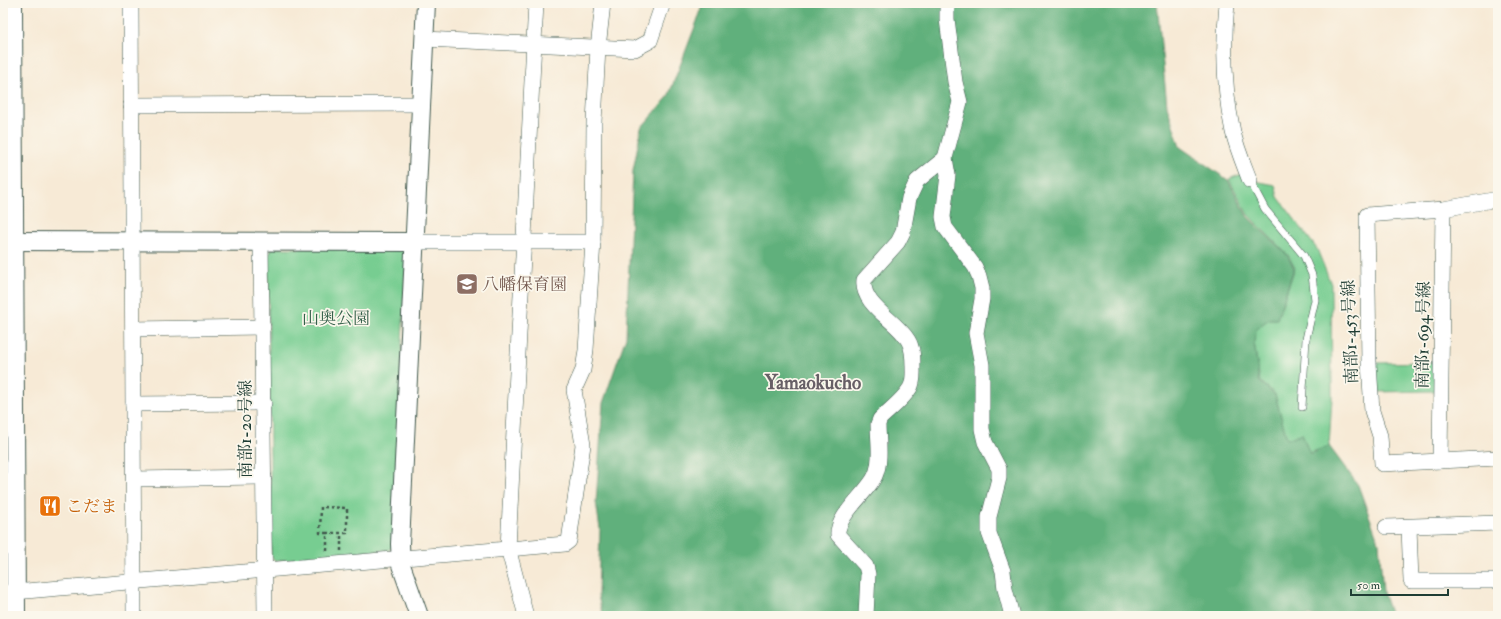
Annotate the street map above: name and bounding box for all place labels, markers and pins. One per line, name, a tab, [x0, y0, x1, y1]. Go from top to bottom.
school or university icon: 八幡保育園	[454, 271, 480, 297]
place label: 八幡保育園	[482, 274, 567, 295]
restaurant icon: こだま	[37, 493, 63, 519]
place label: こだま	[66, 496, 117, 517]

